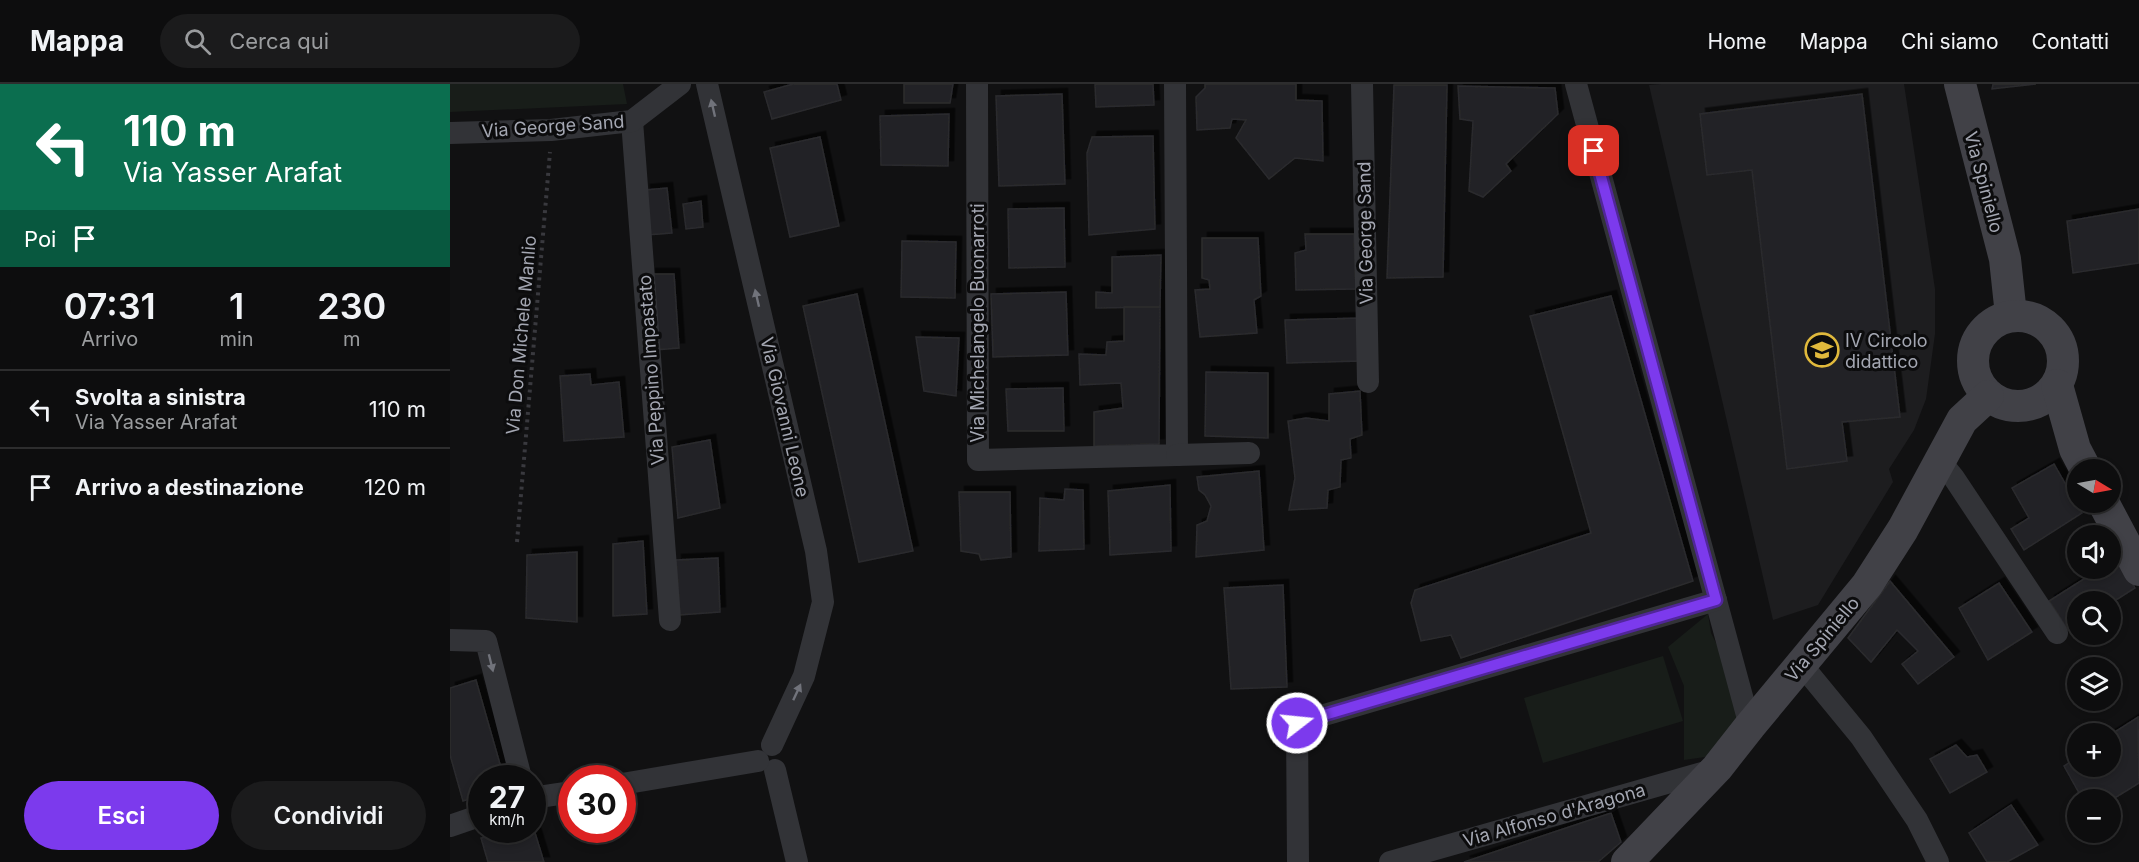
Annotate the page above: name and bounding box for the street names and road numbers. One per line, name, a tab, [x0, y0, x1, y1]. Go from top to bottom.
street label: Via George Sand	[481, 111, 625, 141]
street label: Via Spiniello	[1960, 129, 2008, 235]
street label: Via George Sand	[1353, 161, 1377, 305]
street label: Via Michelangelo Buonarroti	[967, 203, 988, 443]
street label: Via Don Michele Manlio	[502, 235, 540, 435]
street label: Via Peppino Impastato	[634, 274, 668, 466]
street label: Via Giovanni Leone	[756, 335, 814, 499]
street label: Via Spiniello	[1781, 592, 1863, 686]
street label: Via Alfonso d'Aragona	[1460, 779, 1648, 851]

